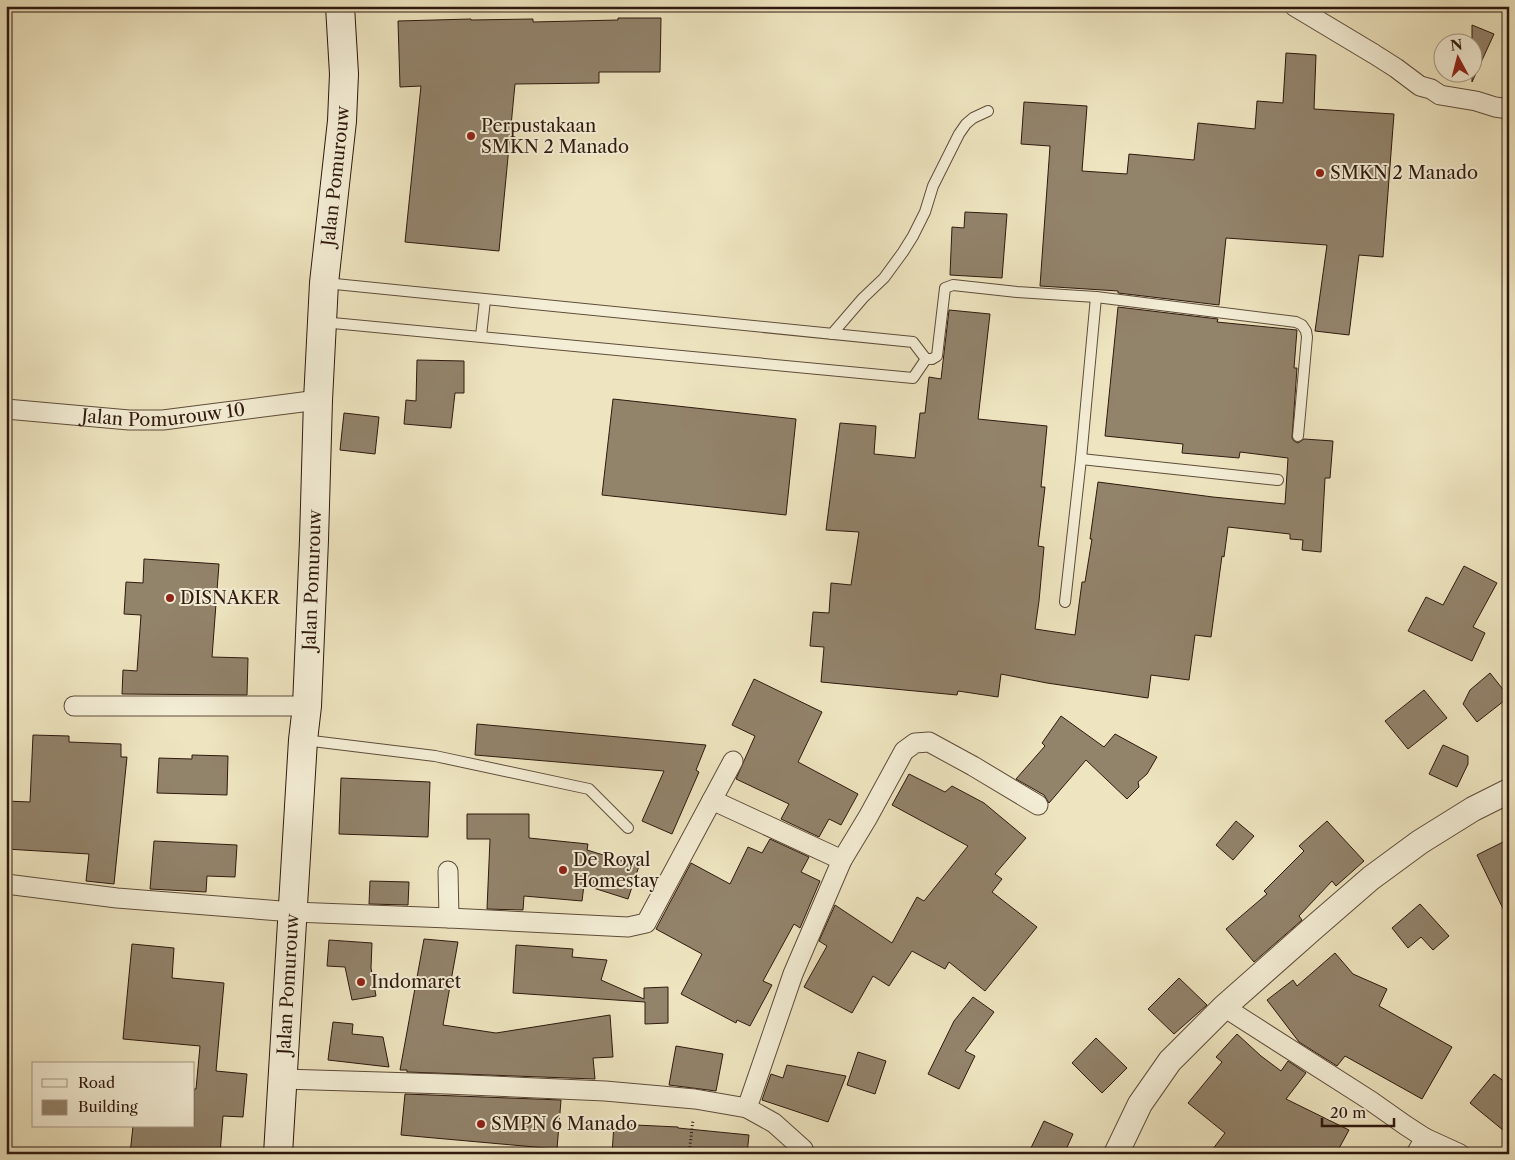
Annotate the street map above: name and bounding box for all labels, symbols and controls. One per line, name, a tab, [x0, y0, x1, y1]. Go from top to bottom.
north arrow	[1432, 32, 1482, 82]
text: N	[1449, 35, 1464, 55]
street label: Jalan Pomurouw	[317, 104, 354, 250]
place label: Perpustakaan SMKN 2 Manado	[481, 115, 629, 158]
marker: Perpustakaan SMKN 2 Manado	[465, 130, 477, 142]
place label: SMKN 2 Manado	[1330, 162, 1478, 184]
marker: SMKN 2 Manado	[1314, 167, 1326, 179]
street label: Jalan Pomurouw 10	[78, 399, 246, 431]
street label: Jalan Pomurouw	[298, 508, 326, 654]
place label: DISNAKER	[180, 587, 280, 609]
marker: DISNAKER	[164, 592, 176, 604]
place label: De Royal Homestay	[573, 849, 660, 892]
marker: De Royal Homestay	[557, 864, 569, 876]
street label: Jalan Pomurouw	[273, 912, 304, 1058]
place label: Indomaret	[371, 971, 462, 993]
marker: Indomaret	[355, 976, 367, 988]
legend	[32, 1062, 195, 1128]
text: Road	[78, 1073, 115, 1092]
scale bar	[1322, 1095, 1395, 1127]
text: Building	[78, 1097, 138, 1116]
text: 20 m	[1330, 1103, 1366, 1122]
place label: SMPN 6 Manado	[491, 1113, 637, 1135]
marker: SMPN 6 Manado	[475, 1118, 487, 1130]

